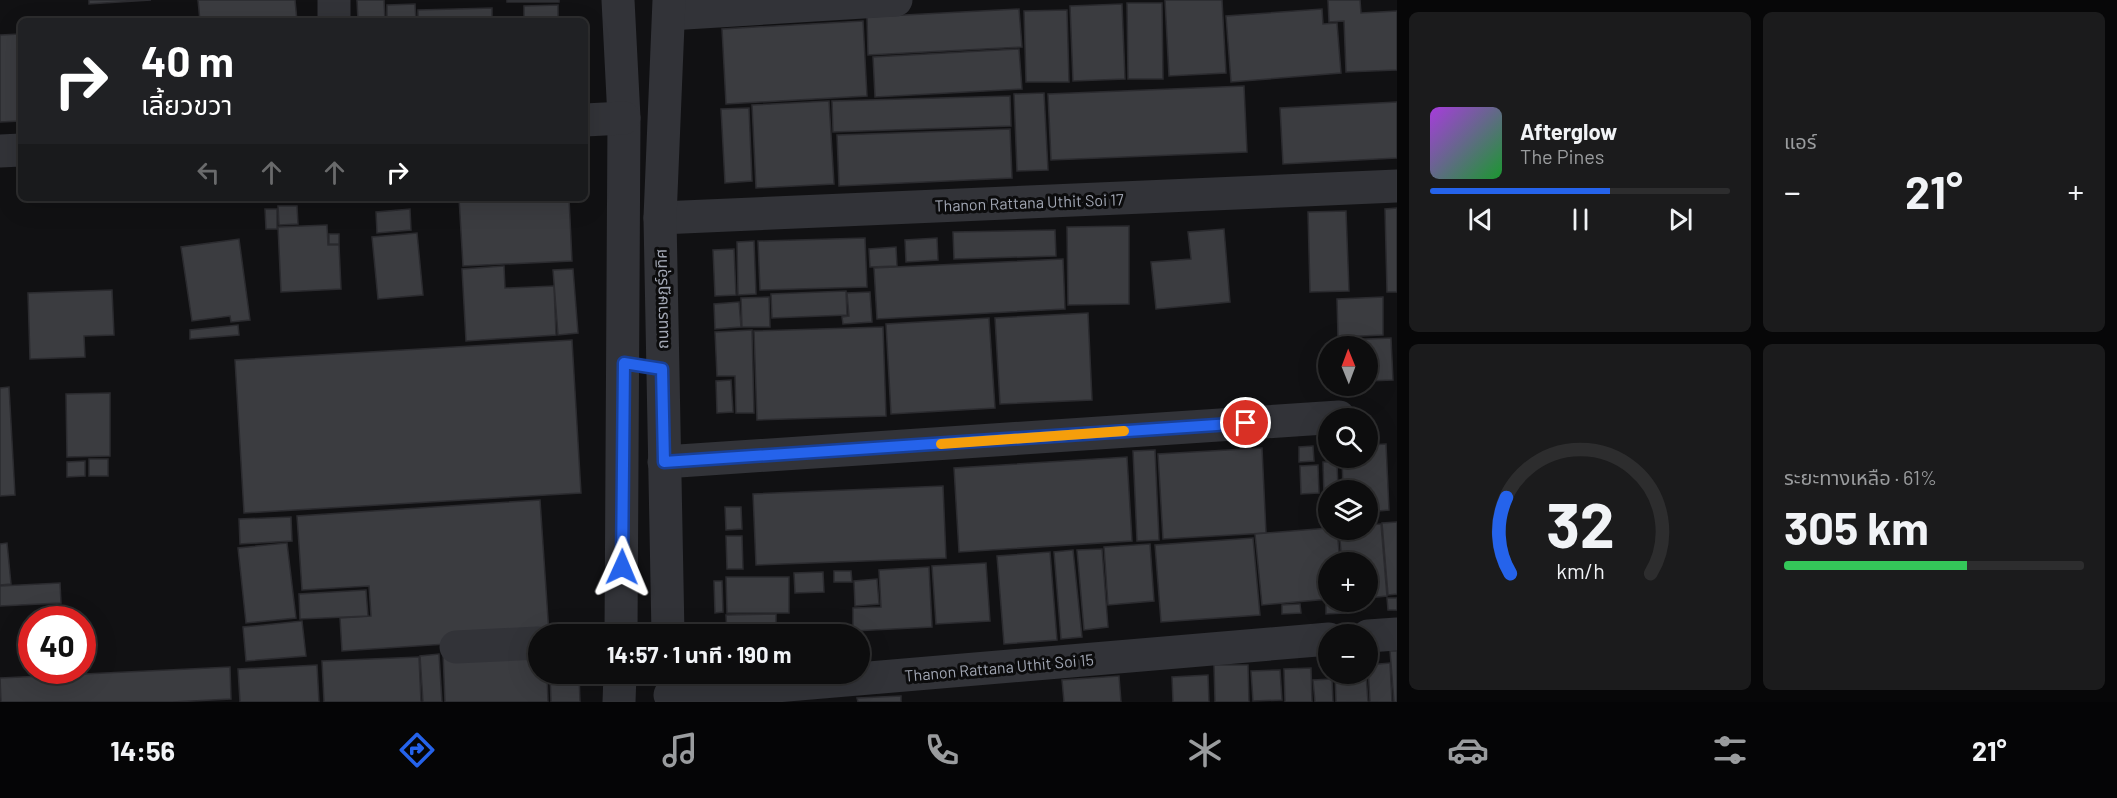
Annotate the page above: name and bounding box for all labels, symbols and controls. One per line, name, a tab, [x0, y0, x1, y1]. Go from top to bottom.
text: 40 m	[141, 35, 234, 85]
icon: right	[42, 42, 120, 120]
text: เลี้ยวขวา	[141, 88, 232, 120]
text: Afterglow	[1520, 118, 1617, 144]
text: แอร์	[1784, 129, 1816, 153]
text: The Pines	[1520, 144, 1604, 168]
icon: left	[192, 156, 225, 189]
icon: ahead	[255, 156, 288, 189]
icon: ahead	[318, 156, 351, 189]
icon: right	[381, 156, 414, 189]
text: 21°	[1905, 164, 1963, 218]
text: −	[1784, 171, 1801, 211]
text: +	[2068, 171, 2084, 211]
street label: Thanon Rattana Uthit Soi 17	[934, 189, 1124, 215]
icon: previous	[1464, 203, 1497, 236]
icon: pause	[1564, 203, 1597, 236]
icon: next	[1664, 203, 1697, 236]
street label: ถนนราษฏร์อุทิศ	[651, 249, 672, 349]
north arrow	[1318, 336, 1378, 396]
map controls	[1318, 336, 1378, 684]
pin	[1220, 397, 1271, 448]
icon: arrive	[1229, 406, 1262, 439]
button: search	[1318, 408, 1378, 468]
text: ระยะทางเหลือ · 61%	[1784, 465, 1937, 489]
button: layers	[1318, 480, 1378, 540]
text: 32	[1546, 486, 1614, 560]
text: 305 km	[1784, 500, 1929, 554]
position arrow	[590, 535, 654, 599]
button: +	[1318, 552, 1378, 612]
text: km/h	[1556, 558, 1604, 583]
speed limit sign: 40	[18, 606, 96, 684]
button: −	[1318, 624, 1378, 684]
text: 14:57 · 1 นาที · 190 m	[607, 641, 791, 667]
street label: Thanon Rattana Uthit Soi 15	[904, 649, 1094, 685]
icon: directions	[396, 729, 438, 771]
icon: music	[659, 729, 701, 771]
icon: phone	[921, 729, 963, 771]
icon: climate	[1184, 729, 1226, 771]
icon: car	[1447, 729, 1489, 771]
icon: filters	[1709, 729, 1751, 771]
text: 14:56	[110, 734, 175, 766]
text: 21°	[1972, 734, 2007, 766]

